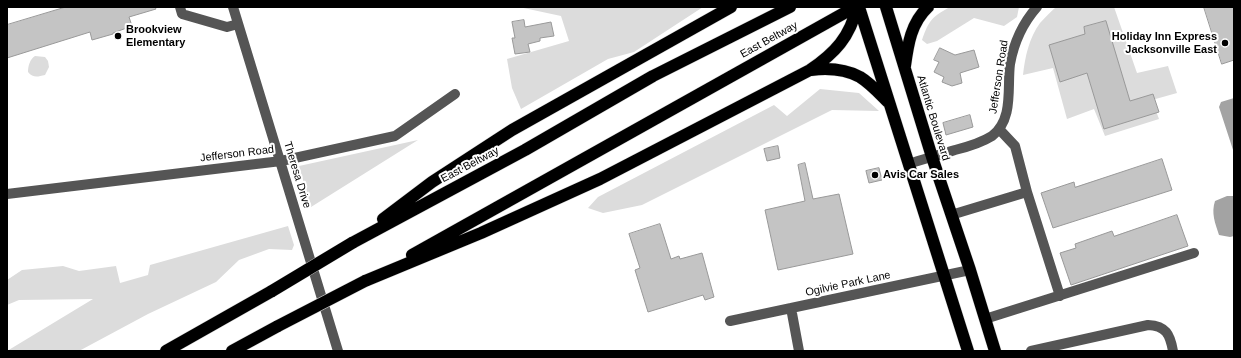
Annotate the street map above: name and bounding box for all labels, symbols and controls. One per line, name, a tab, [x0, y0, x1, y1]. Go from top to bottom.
street label: East Beltway	[738, 19, 800, 61]
place label: Brookview Elementary	[126, 23, 185, 49]
place label: Holiday Inn Express Jacksonville East	[1112, 30, 1217, 56]
marker: Brookview Elementary	[113, 31, 123, 41]
marker: Holiday Inn Express Jacksonville East	[1220, 38, 1230, 48]
street label: Jefferson Road	[987, 39, 1011, 115]
street label: Atlantic Boulevard	[914, 74, 952, 162]
street label: Theresa Drive	[281, 140, 313, 210]
street label: Jefferson Road	[199, 143, 275, 165]
street label: East Beltway	[439, 144, 501, 186]
place label: Avis Car Sales	[883, 168, 959, 182]
marker: Avis Car Sales	[870, 170, 880, 180]
street label: Ogilvie Park Lane	[804, 269, 892, 299]

